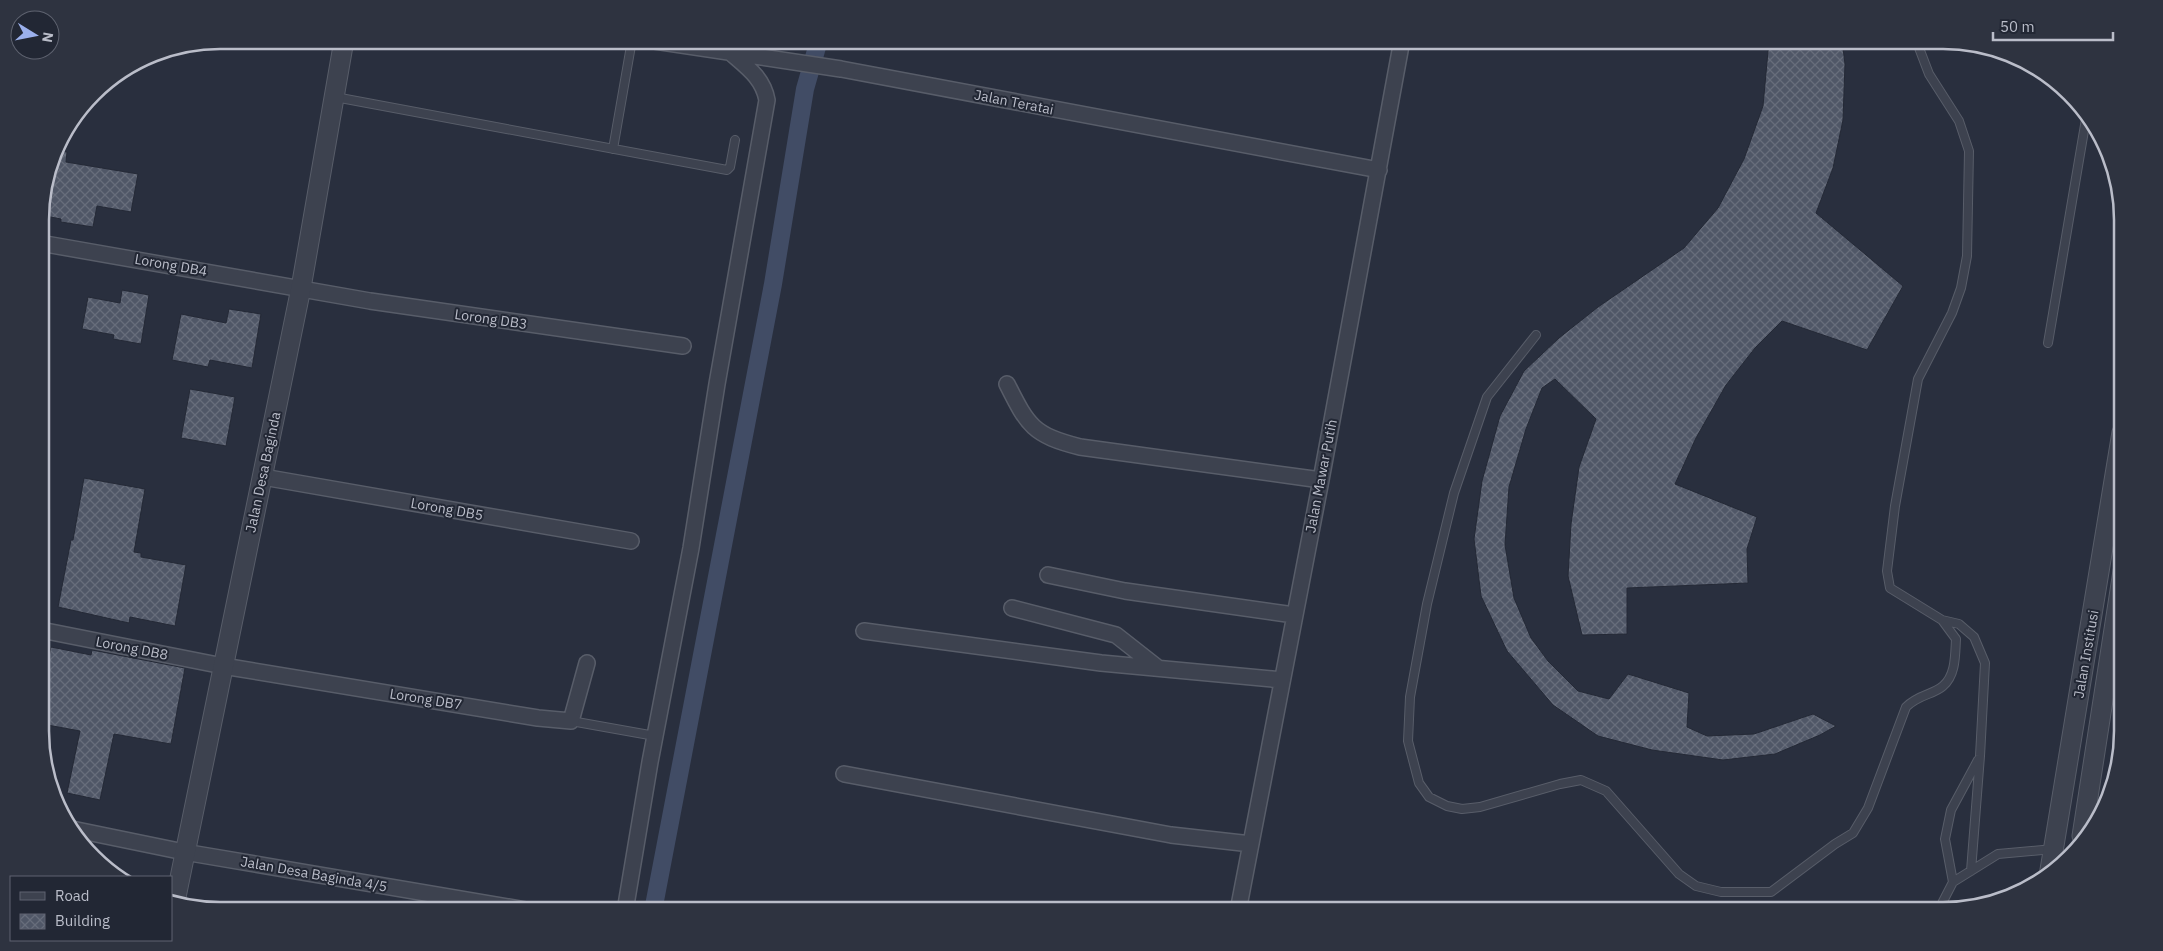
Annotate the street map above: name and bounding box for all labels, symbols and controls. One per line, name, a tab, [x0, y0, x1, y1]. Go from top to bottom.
north arrow	[10, 10, 60, 60]
scale bar	[1993, 10, 2113, 42]
text: 50 m	[2000, 17, 2035, 36]
text: N	[38, 31, 58, 44]
street label: Jalan Teratai	[973, 85, 1055, 119]
street label: Lorong DB4	[133, 250, 209, 280]
street label: Lorong DB3	[453, 305, 529, 333]
street label: Jalan Desa Baginda	[241, 410, 285, 534]
street label: Jalan Mawar Putih	[1301, 418, 1341, 534]
street label: Lorong DB5	[409, 494, 485, 524]
street label: Jalan Institusi	[2069, 609, 2103, 699]
street label: Lorong DB8	[94, 632, 170, 664]
street label: Lorong DB7	[388, 684, 464, 714]
street label: Jalan Desa Baginda 4/5	[239, 852, 389, 896]
legend	[10, 876, 172, 941]
text: Road	[55, 886, 90, 905]
text: Building	[55, 911, 110, 930]

